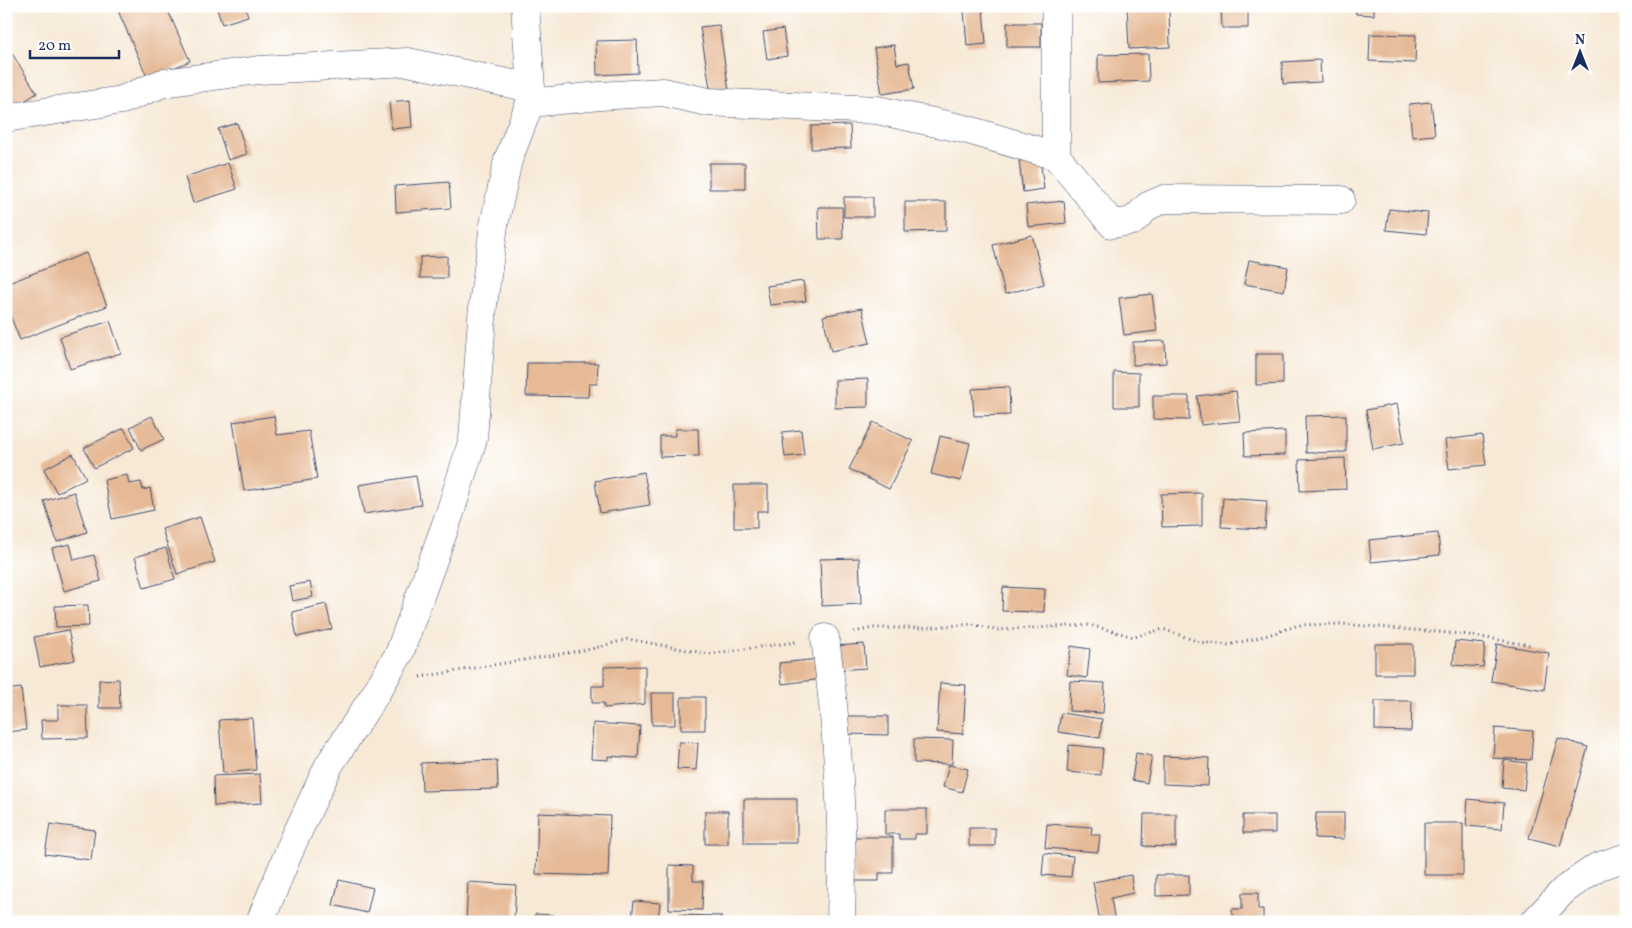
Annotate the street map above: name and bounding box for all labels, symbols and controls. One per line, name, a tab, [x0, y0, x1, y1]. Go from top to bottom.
scale bar	[30, 28, 119, 60]
north arrow	[1554, 28, 1604, 78]
text: N	[1575, 31, 1585, 50]
text: 20 m	[38, 36, 71, 57]

